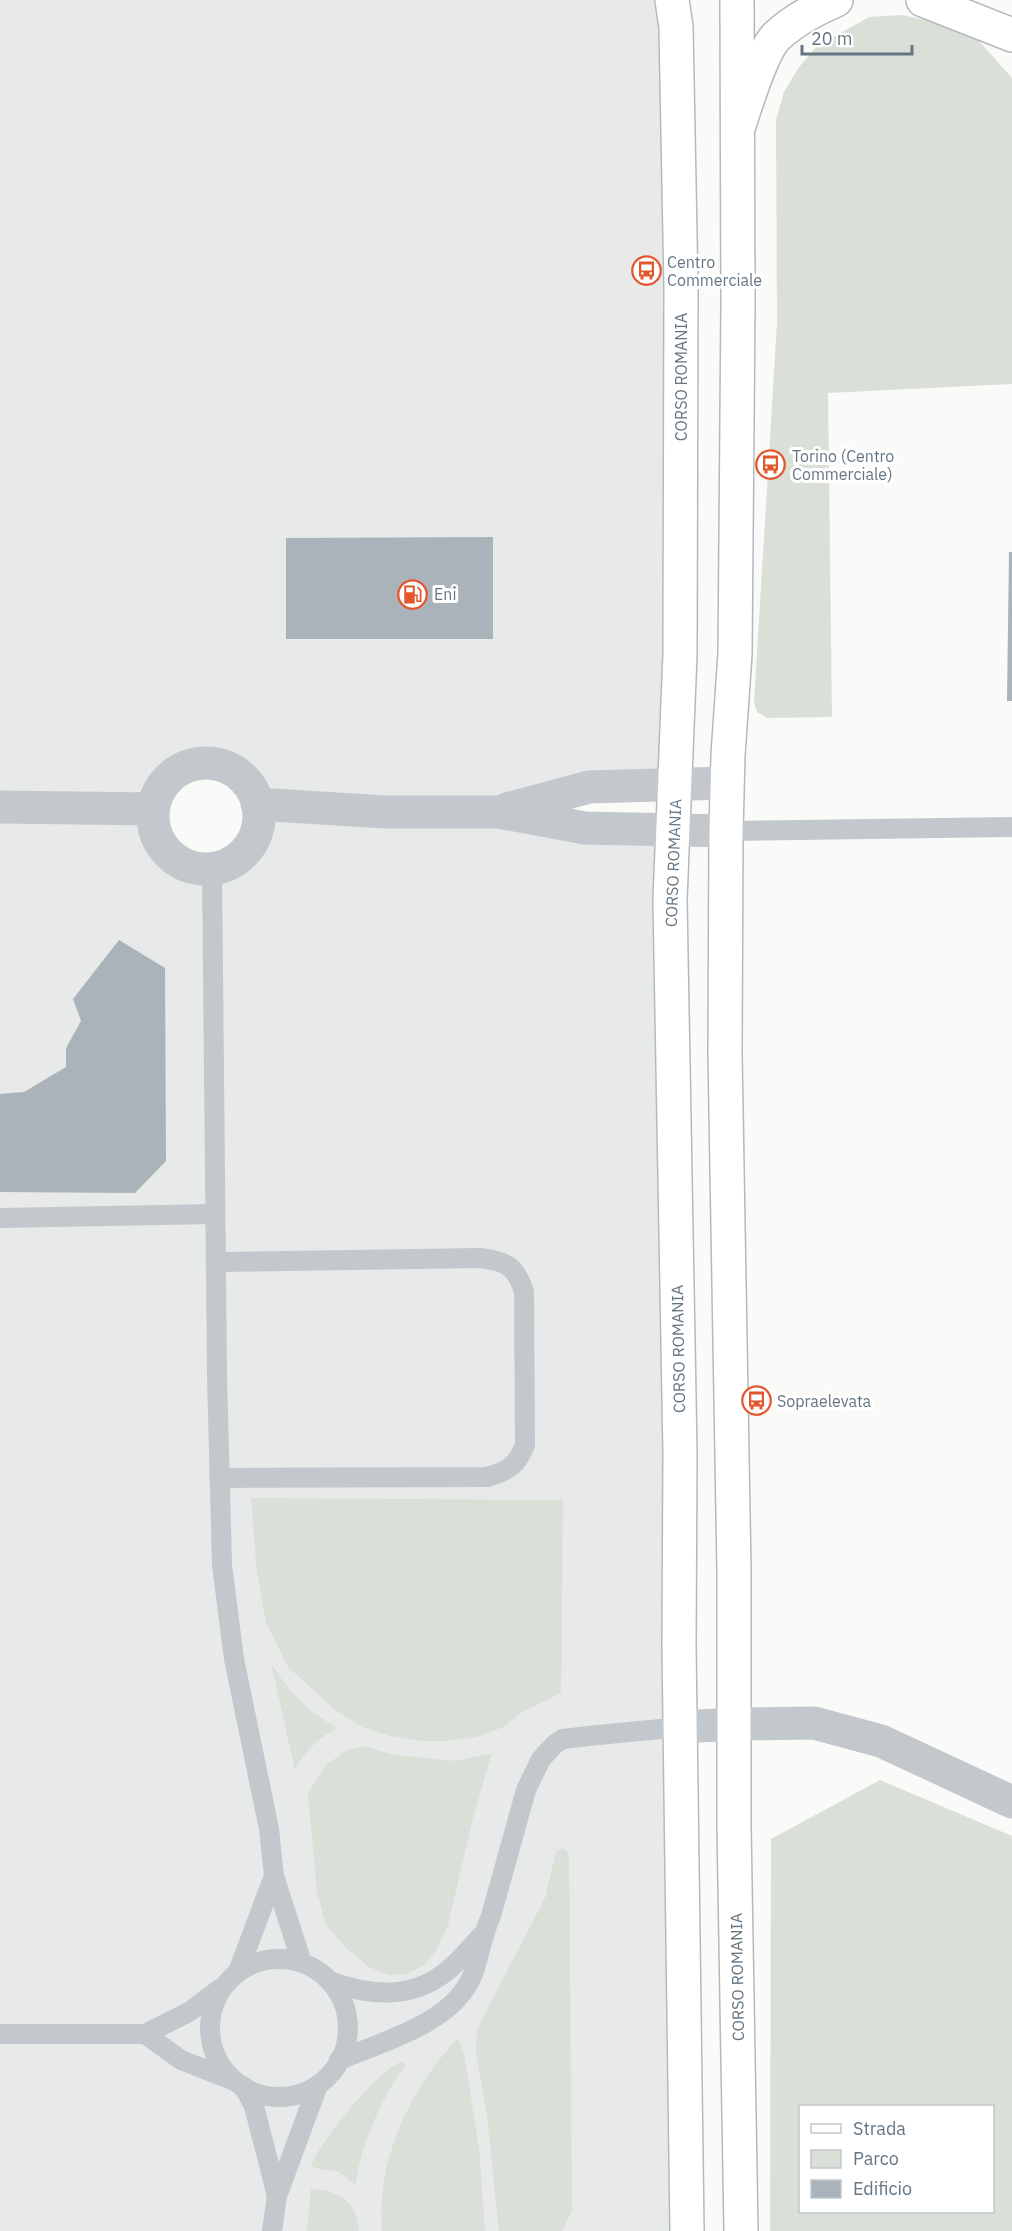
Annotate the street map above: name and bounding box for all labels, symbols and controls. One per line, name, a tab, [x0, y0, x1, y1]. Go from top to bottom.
scale bar	[802, 18, 912, 56]
text: 20 m	[811, 27, 853, 50]
place label: Centro Commerciale	[667, 252, 762, 290]
bus stop icon: Centro Commerciale	[630, 255, 662, 287]
street label: CORSO ROMANIA	[671, 313, 691, 441]
place label: Torino (Centro Commerciale)	[792, 446, 894, 484]
bus stop icon: Torino (Centro Commerciale)	[755, 449, 787, 481]
fuel station icon: Eni	[397, 578, 429, 610]
place label: Eni	[434, 584, 456, 604]
street label: CORSO ROMANIA	[661, 799, 685, 927]
street label: CORSO ROMANIA	[667, 1285, 689, 1413]
bus stop icon: Sopraelevata	[740, 1385, 772, 1417]
place label: Sopraelevata	[777, 1391, 872, 1411]
street label: CORSO ROMANIA	[726, 1913, 748, 2041]
legend	[799, 2105, 994, 2213]
text: Strada	[853, 2117, 906, 2140]
text: Parco	[853, 2147, 899, 2170]
text: Edificio	[853, 2177, 912, 2200]

